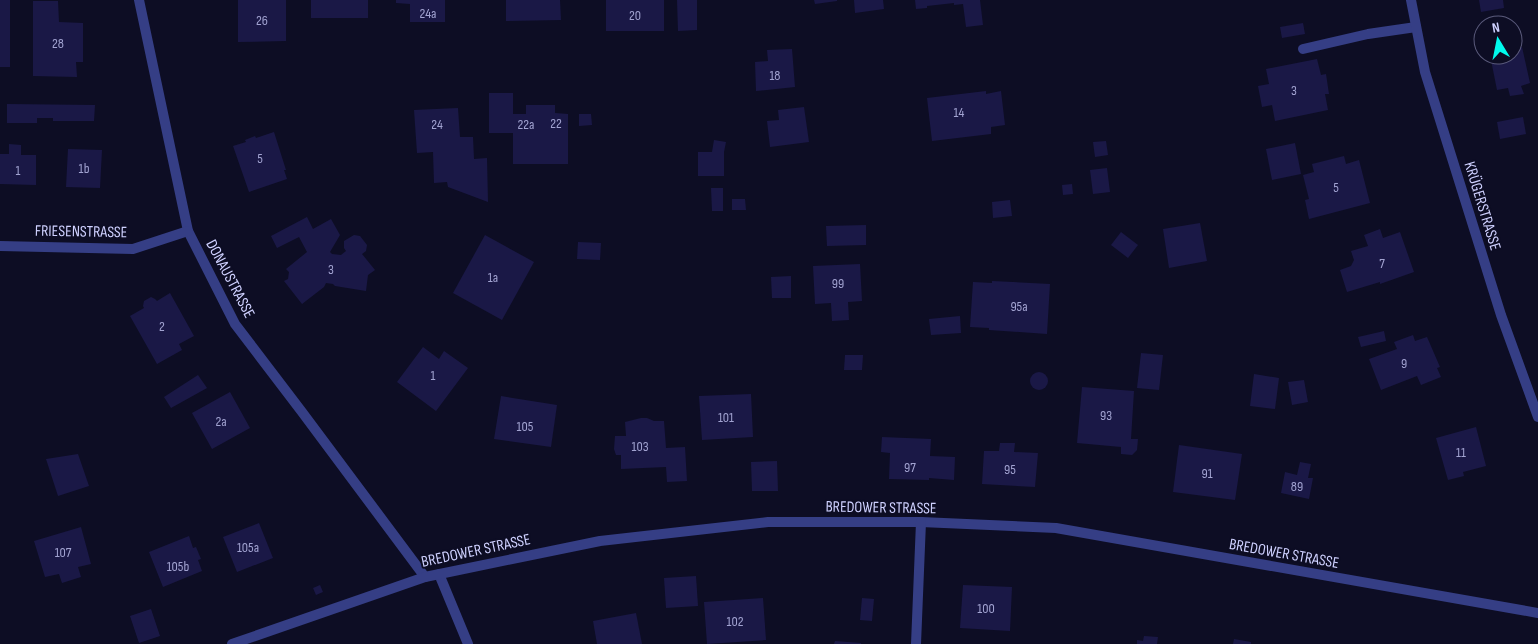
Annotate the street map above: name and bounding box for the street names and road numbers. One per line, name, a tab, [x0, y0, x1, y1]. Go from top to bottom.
street label: KRÜGERSTRASSE	[1459, 159, 1505, 253]
street label: FRIESENSTRASSE	[35, 222, 127, 242]
street label: DONAUSTRASSE	[201, 237, 259, 321]
street label: BREDOWER STRASSE	[825, 498, 937, 518]
street label: BREDOWER STRASSE	[420, 530, 532, 572]
street label: BREDOWER STRASSE	[1228, 535, 1340, 573]

